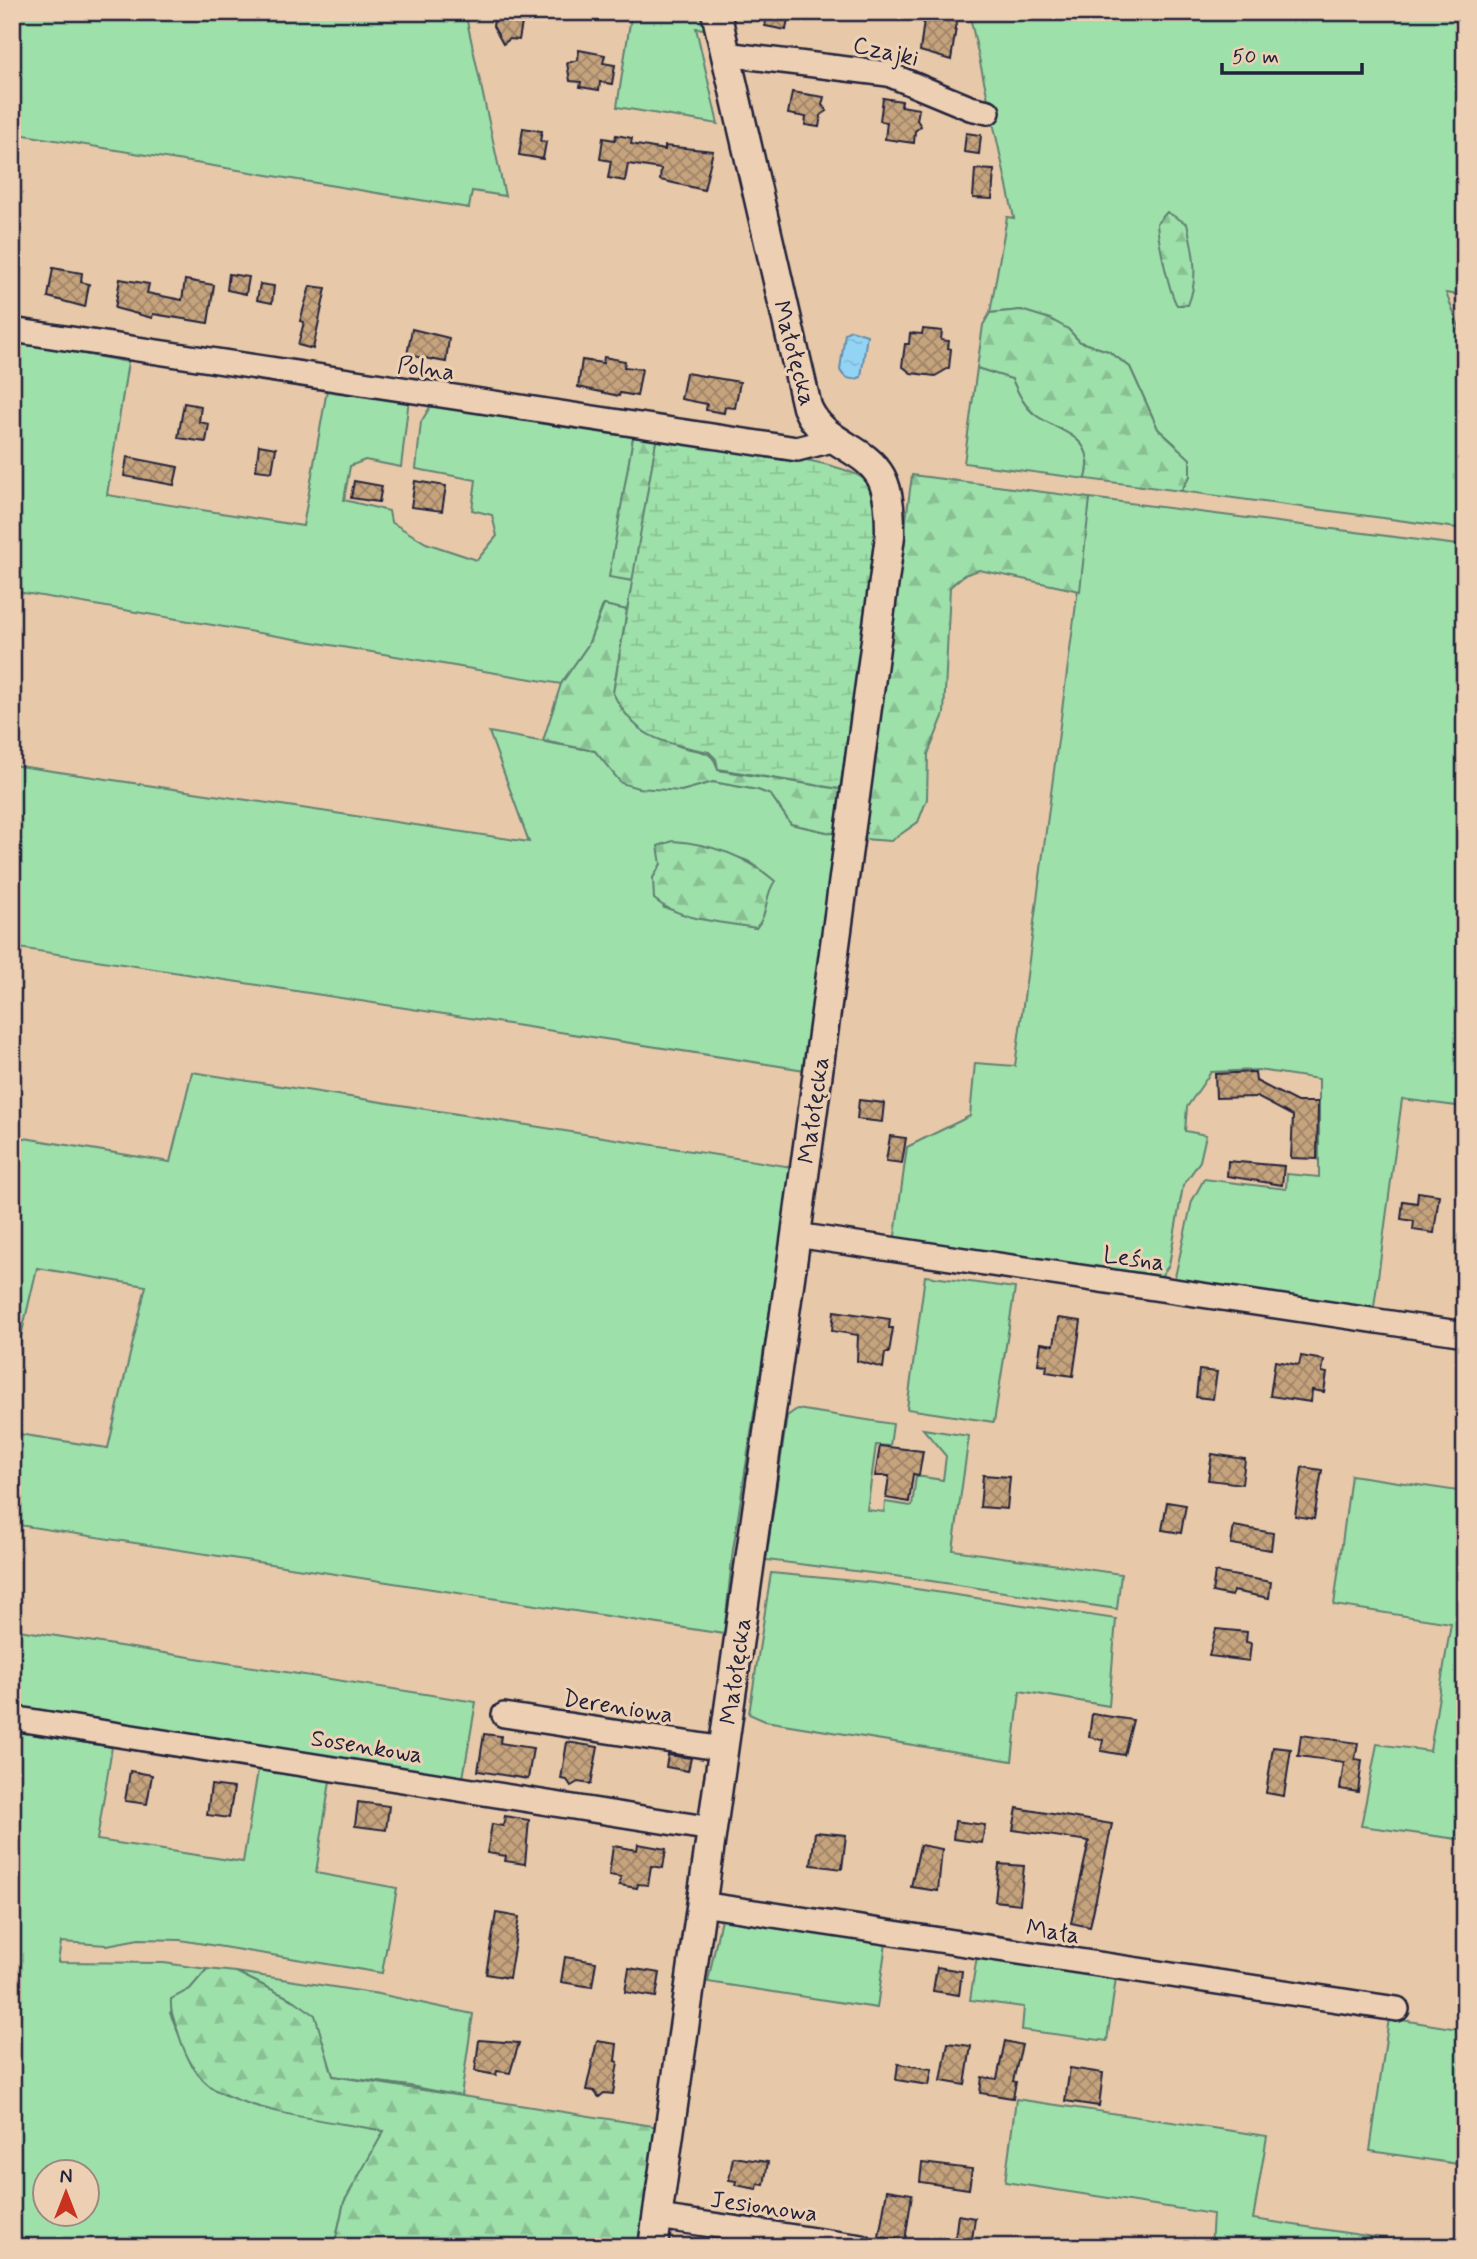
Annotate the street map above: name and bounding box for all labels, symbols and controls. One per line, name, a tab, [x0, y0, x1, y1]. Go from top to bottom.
street label: Czajki	[850, 30, 922, 75]
scale bar	[1222, 32, 1362, 76]
text: 50 m	[1232, 43, 1279, 71]
street label: Małołęcka	[765, 297, 822, 409]
street label: Polna	[395, 350, 456, 389]
street label: Małołęcka	[792, 1055, 837, 1166]
street label: Leśna	[1101, 1240, 1166, 1279]
street label: Małołęcka	[714, 1616, 759, 1727]
street label: Dereniowa	[561, 1684, 675, 1731]
street label: Sosenkowa	[309, 1723, 425, 1772]
street label: Mała	[1024, 1913, 1082, 1952]
north arrow	[32, 2158, 102, 2228]
text: N	[60, 2165, 72, 2190]
street label: Jesionowa	[708, 2185, 819, 2230]

